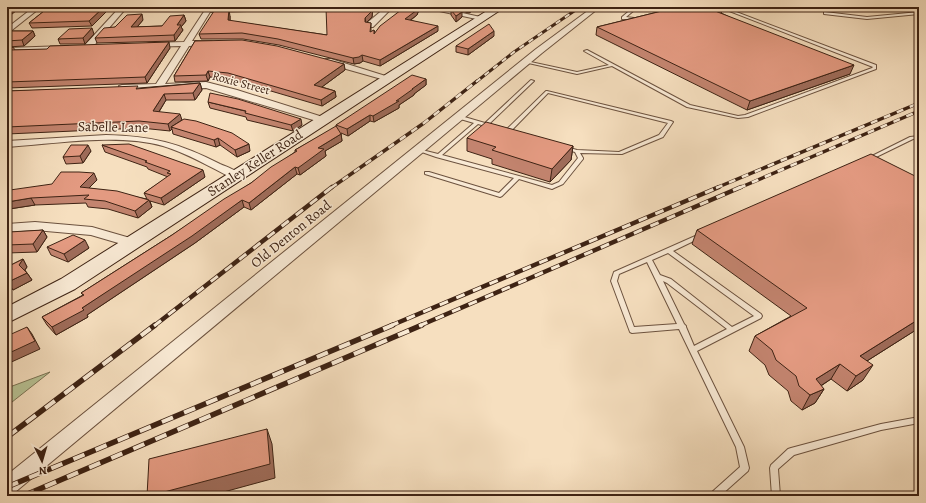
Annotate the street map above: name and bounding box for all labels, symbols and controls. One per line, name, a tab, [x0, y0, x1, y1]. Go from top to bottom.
street label: Roxie Street	[210, 68, 272, 98]
street label: Sabelle Lane	[78, 117, 148, 137]
street label: Stanley Keller Road	[204, 125, 307, 201]
street label: Old Denton Road	[247, 195, 336, 272]
north arrow	[22, 441, 62, 481]
text: N	[38, 463, 47, 478]

